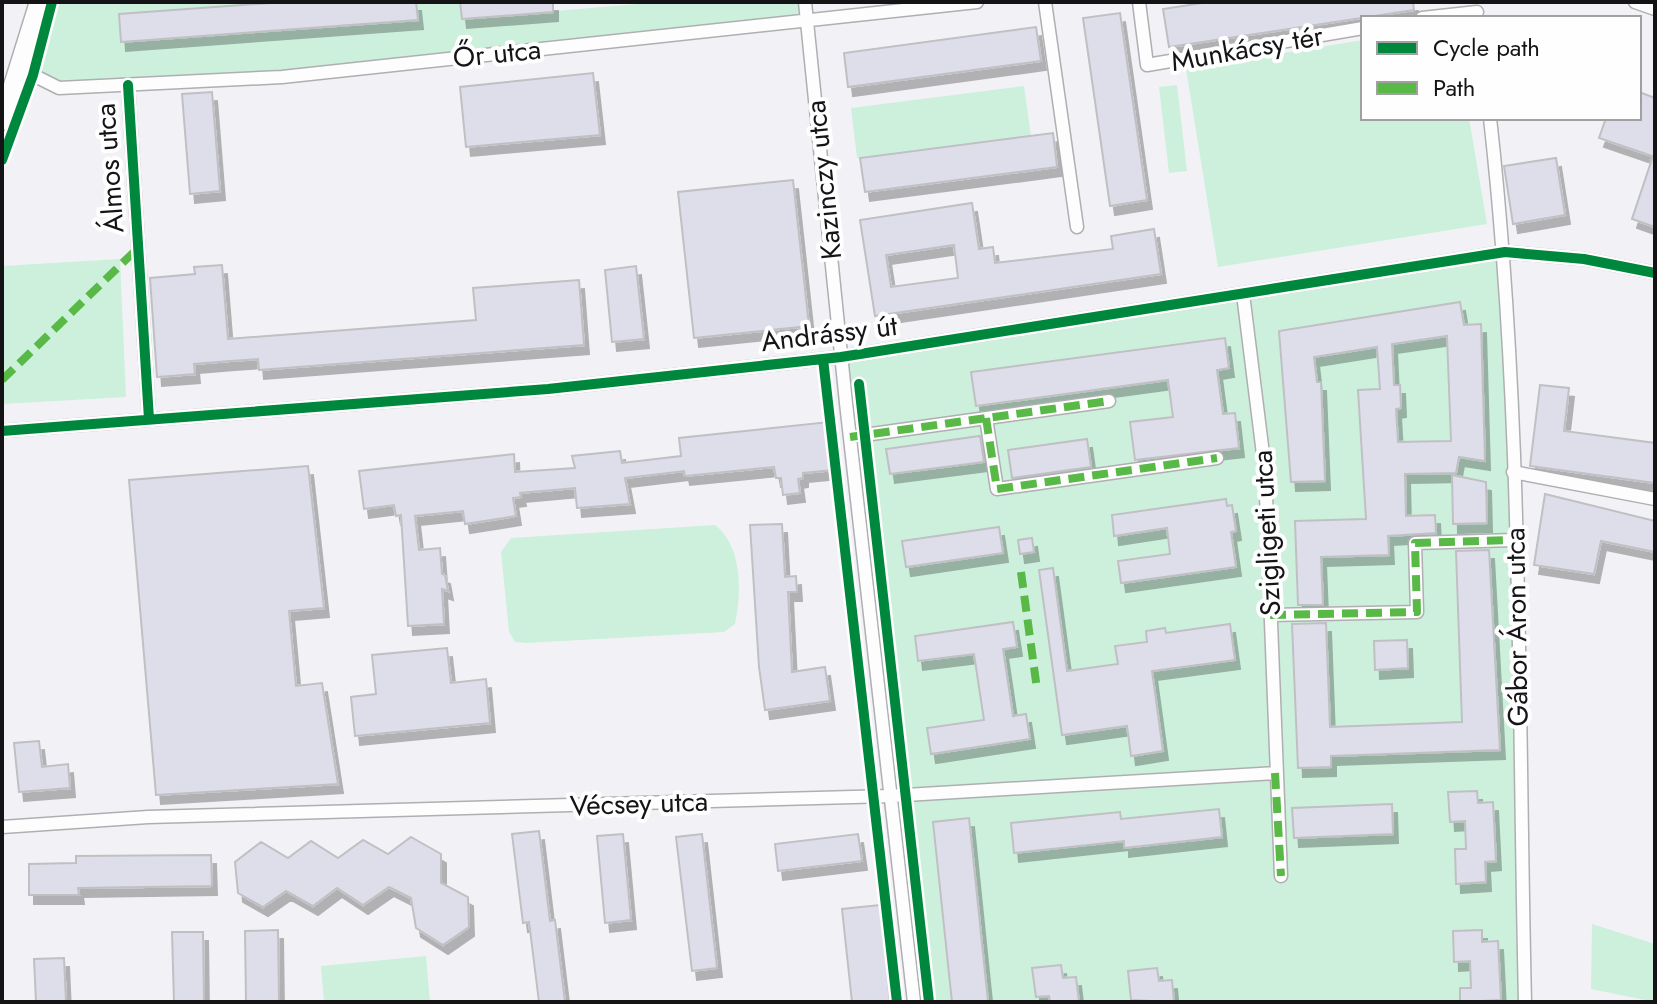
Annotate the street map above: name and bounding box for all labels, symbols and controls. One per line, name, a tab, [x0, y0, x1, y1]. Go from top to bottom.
street label: Munkácsy tér	[1168, 15, 1327, 82]
legend	[1361, 16, 1641, 120]
street label: Őr utca	[451, 28, 543, 79]
text: Cycle path	[1433, 30, 1540, 65]
text: Path	[1433, 70, 1475, 105]
street label: Kazinczy utca	[795, 98, 852, 262]
street label: Álmos utca	[85, 102, 134, 234]
street label: Andrássy út	[759, 305, 900, 362]
street label: Szigligeti utca	[1242, 449, 1291, 617]
street label: Gábor Áron utca	[1494, 527, 1539, 727]
street label: Vécsey utca	[569, 781, 709, 826]

